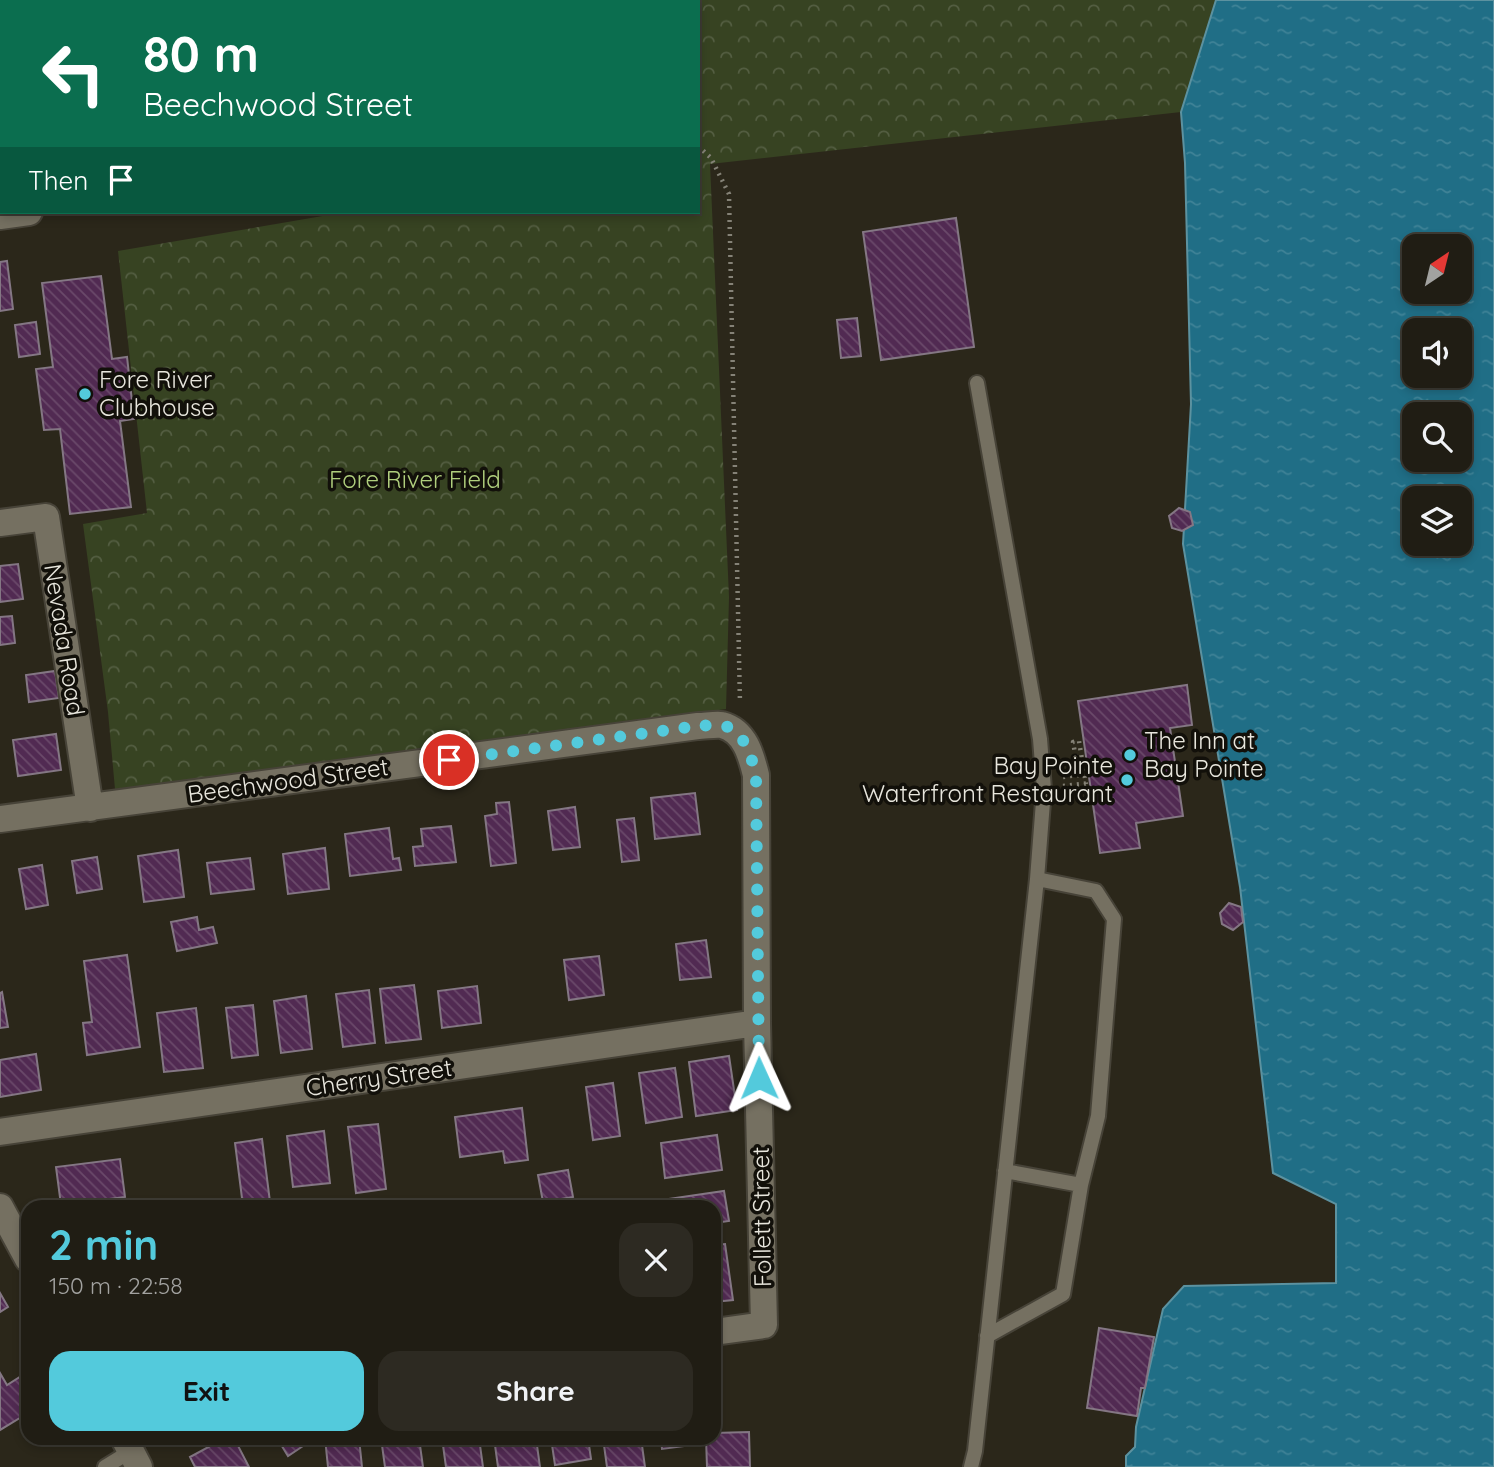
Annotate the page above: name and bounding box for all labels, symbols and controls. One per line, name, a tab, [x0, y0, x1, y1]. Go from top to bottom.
text: 80 m	[143, 23, 259, 84]
icon: left	[28, 28, 119, 119]
text: Beechwood Street	[143, 84, 413, 124]
icon: arrive	[102, 161, 140, 199]
text: Then	[28, 164, 88, 197]
north arrow	[1402, 234, 1472, 304]
map controls	[1402, 234, 1472, 556]
button: sound	[1402, 318, 1472, 388]
place label: Fore River Clubhouse	[99, 364, 215, 422]
marker: Fore River Clubhouse	[77, 386, 93, 402]
button: search	[1402, 402, 1472, 472]
park label: Fore River Field	[329, 464, 501, 494]
button: layers	[1402, 486, 1472, 556]
street label: Nevada Road	[38, 562, 92, 718]
place label: The Inn at Bay Pointe	[1144, 725, 1264, 783]
pin	[419, 730, 479, 790]
icon: arrive	[430, 741, 468, 779]
marker: The Inn at Bay Pointe	[1122, 747, 1138, 763]
place label: Bay Pointe Waterfront Restaurant	[862, 750, 1113, 808]
street label: Beechwood Street	[186, 751, 390, 809]
marker: Bay Pointe Waterfront Restaurant	[1119, 772, 1135, 788]
position arrow	[722, 1041, 796, 1115]
street label: Cherry Street	[304, 1052, 454, 1102]
street label: Follett Street	[745, 1147, 777, 1288]
text: 2 min	[49, 1218, 158, 1271]
button: close	[619, 1223, 693, 1297]
text: 150 m · 22:58	[49, 1271, 183, 1300]
button: Exit	[49, 1351, 364, 1431]
button: Share	[378, 1351, 693, 1431]

